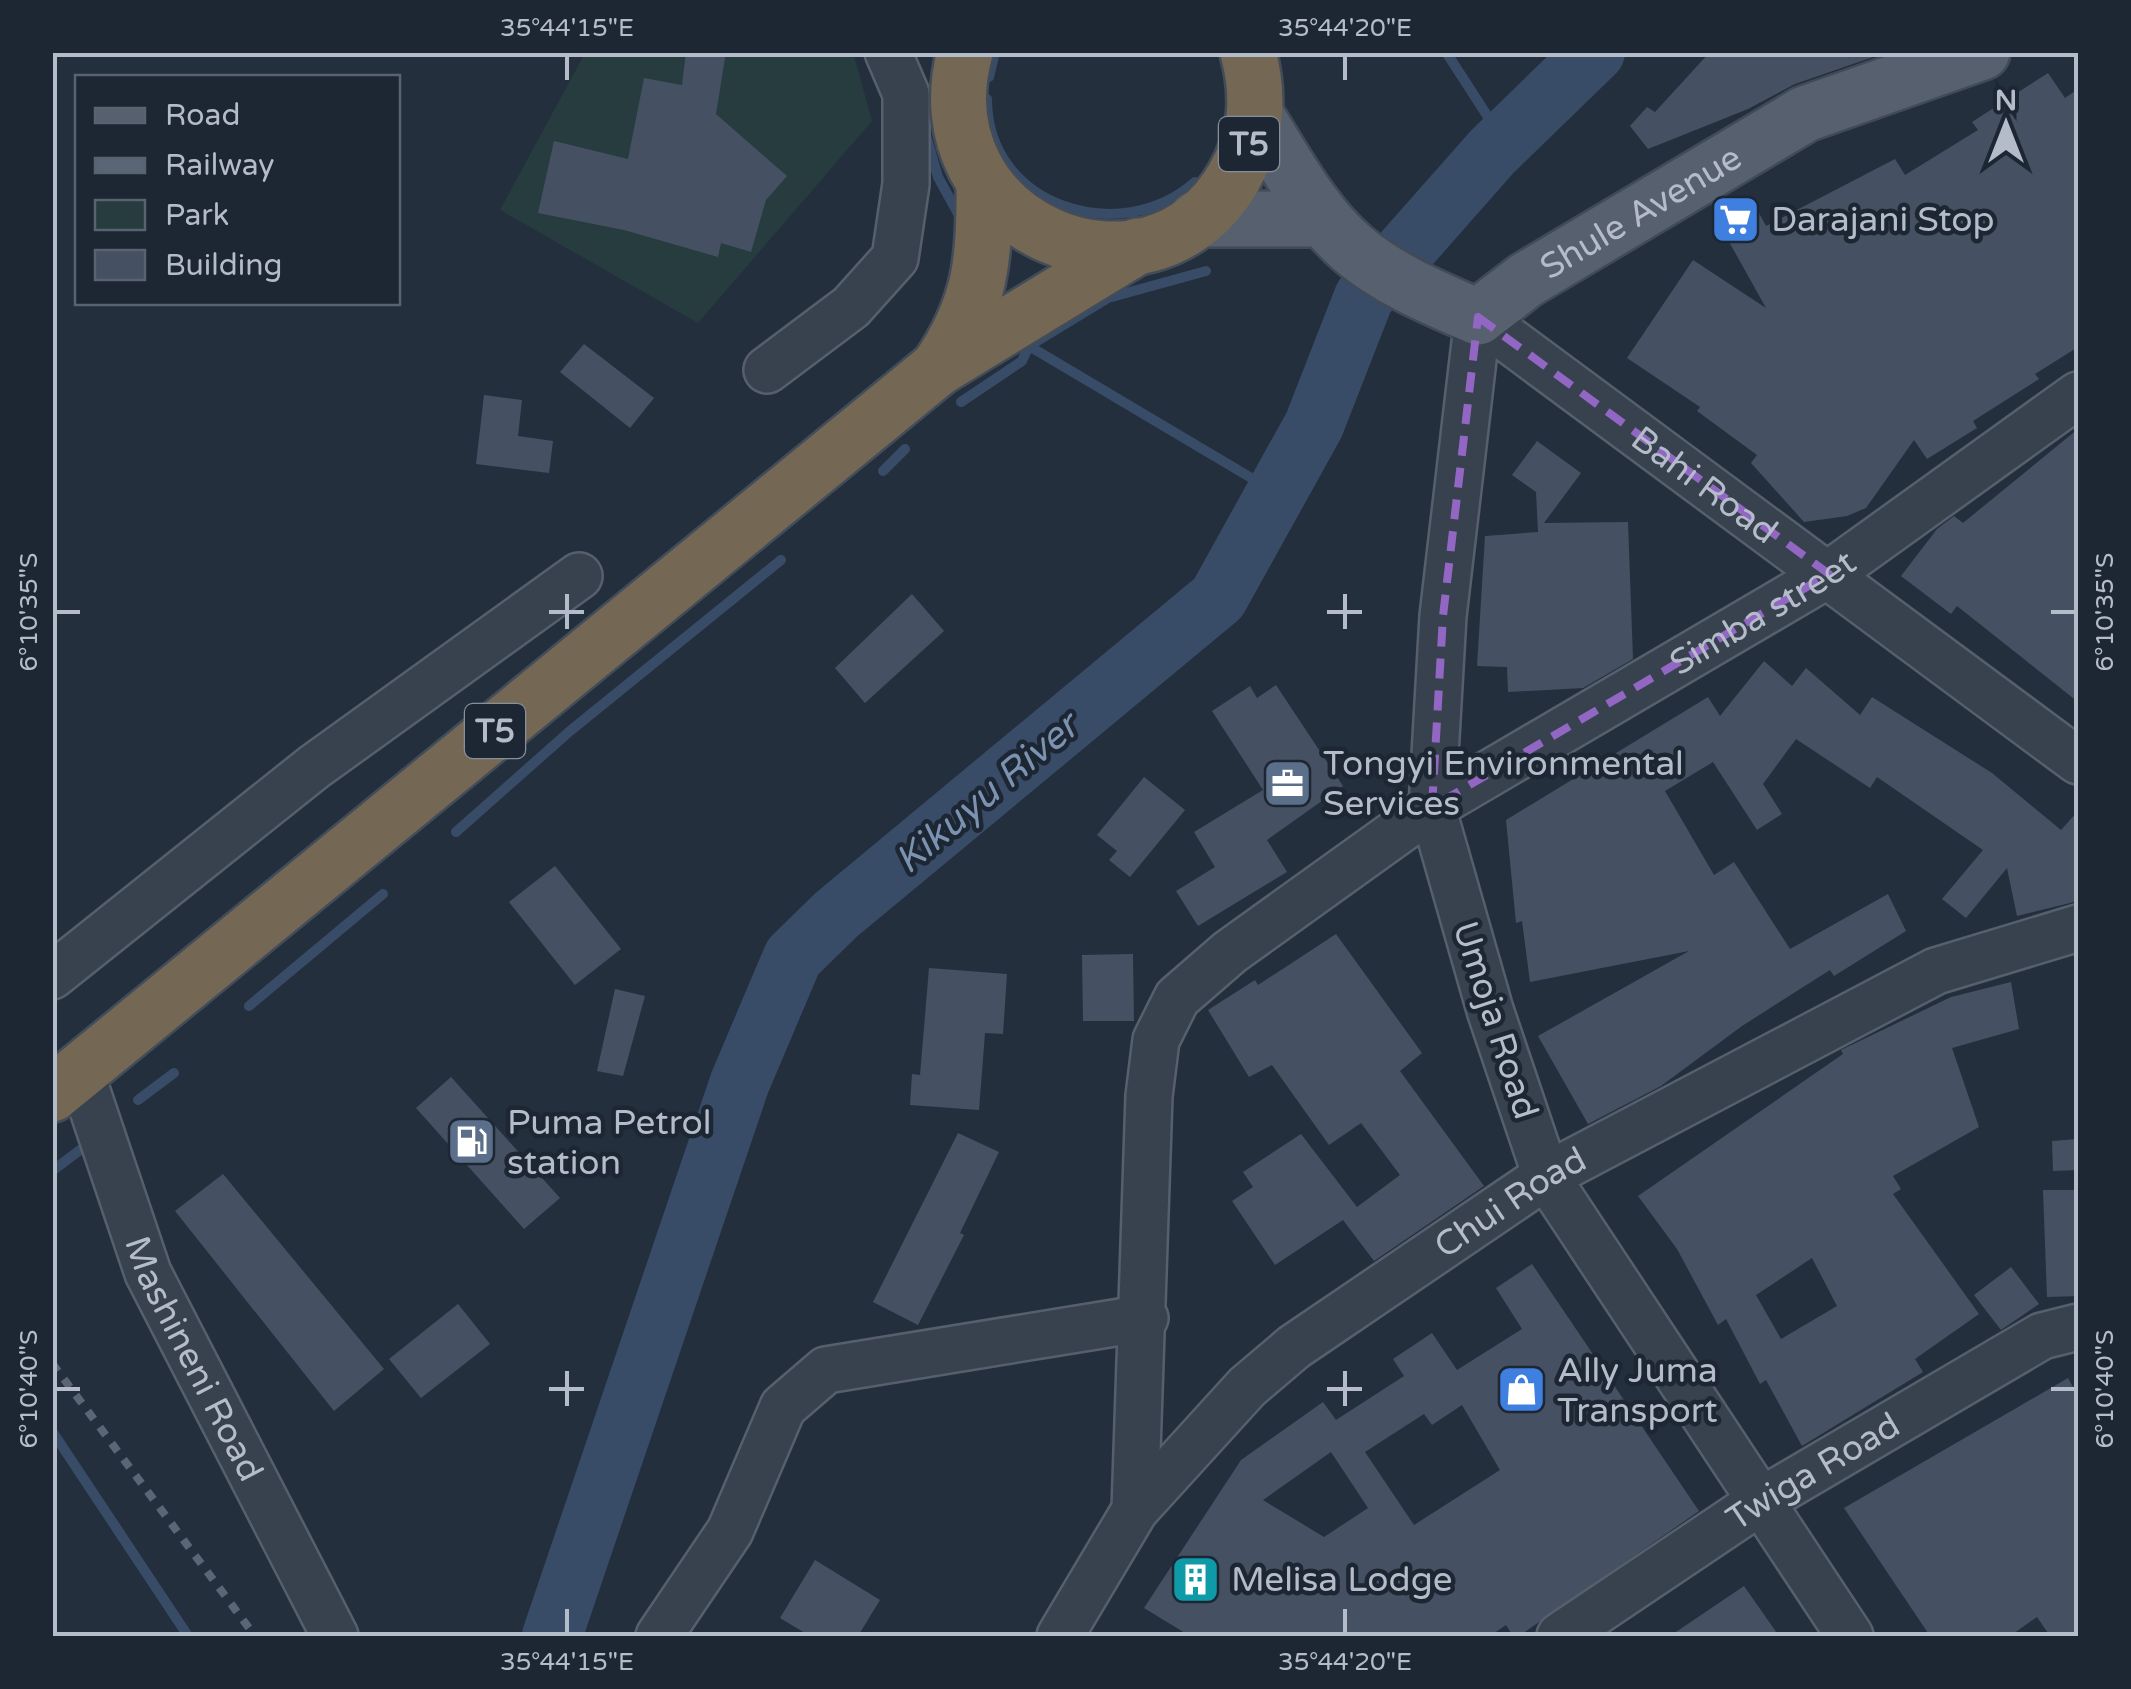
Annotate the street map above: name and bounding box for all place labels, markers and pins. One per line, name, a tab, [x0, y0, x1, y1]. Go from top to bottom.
supermarket icon: Darajani Stop	[1710, 193, 1762, 245]
place label: Darajani Stop	[1771, 199, 1995, 241]
place label: Tongyi Environmental Services	[1323, 743, 1684, 825]
office icon: Tongyi Environmental Services	[1262, 757, 1314, 809]
place label: Puma Petrol station	[507, 1102, 712, 1184]
fuel station icon: Puma Petrol station	[446, 1116, 498, 1168]
place label: Ally Juma Transport	[1557, 1350, 1718, 1432]
shop icon: Ally Juma Transport	[1496, 1364, 1548, 1416]
building icon: Melisa Lodge	[1170, 1553, 1222, 1605]
place label: Melisa Lodge	[1231, 1559, 1453, 1601]

